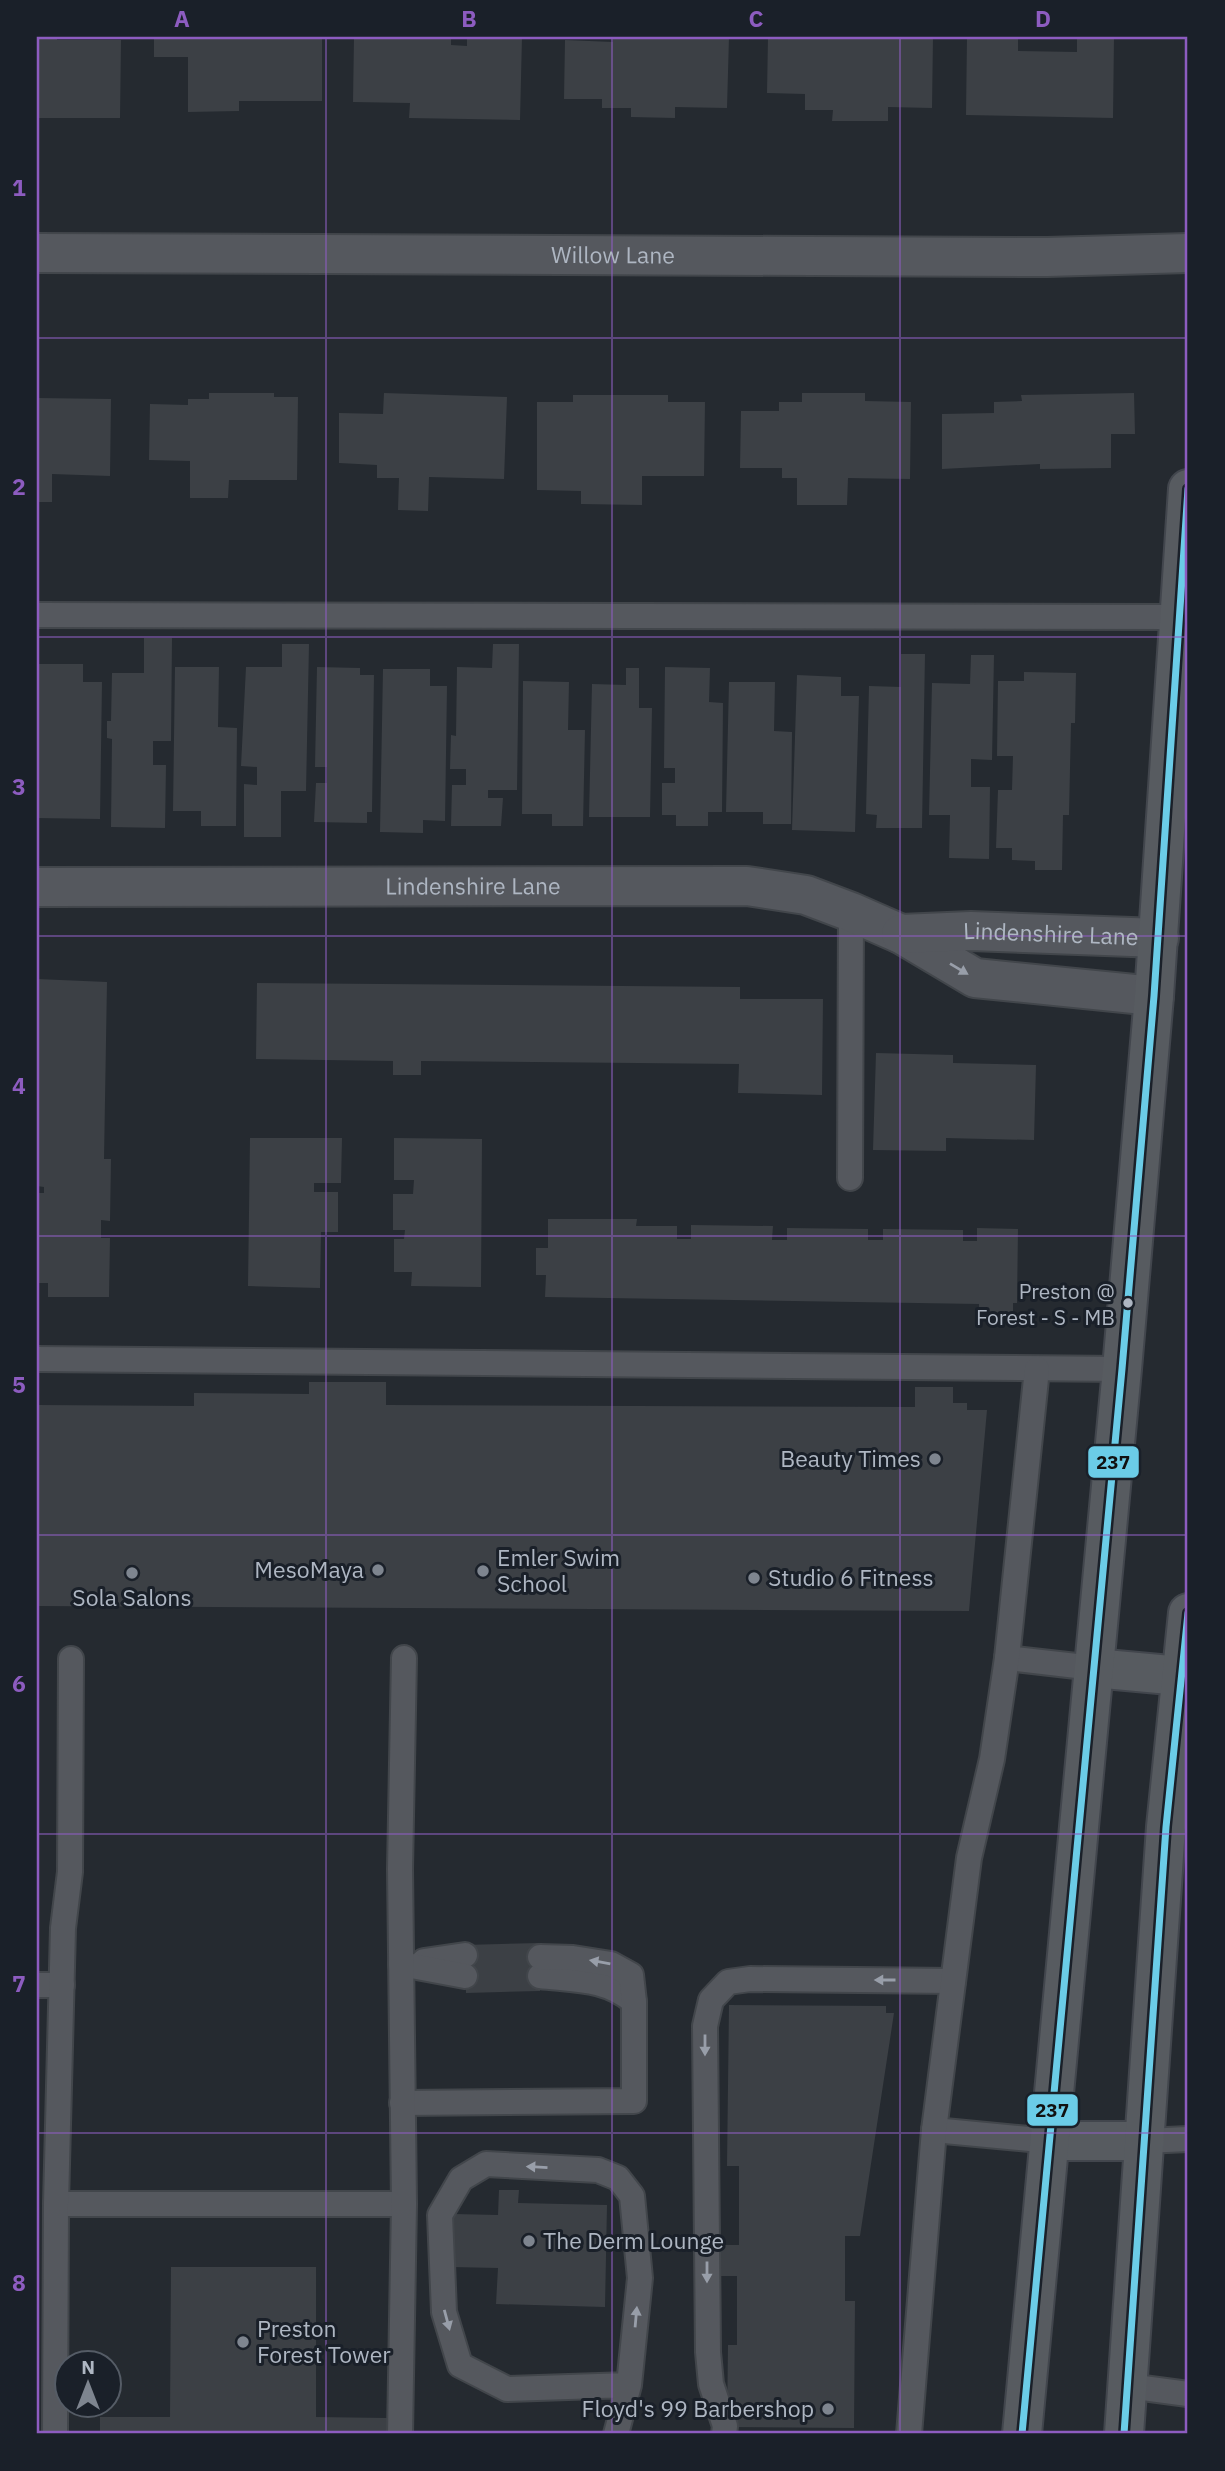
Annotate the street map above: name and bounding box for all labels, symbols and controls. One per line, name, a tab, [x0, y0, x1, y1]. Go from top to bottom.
text: A	[174, 3, 190, 33]
text: B	[461, 3, 477, 33]
text: C	[749, 3, 764, 33]
text: D	[1035, 3, 1051, 33]
text: 1	[12, 172, 26, 202]
street label: Willow Lane	[551, 239, 675, 270]
text: 2	[12, 471, 26, 501]
text: 3	[12, 771, 26, 801]
street label: Lindenshire Lane	[385, 870, 561, 901]
street label: Lindenshire Lane	[963, 915, 1139, 951]
one-way arrow	[950, 962, 969, 975]
text: 4	[12, 1070, 26, 1100]
place label: Preston @ Forest - S - MB	[976, 1277, 1115, 1331]
marker: Preston @ Forest - S - MB	[1121, 1296, 1135, 1310]
text: 5	[12, 1369, 26, 1399]
place label: Beauty Times	[780, 1443, 921, 1473]
line badge: 237	[1087, 1445, 1140, 1479]
text: 237	[1096, 1450, 1130, 1474]
marker: Beauty Times	[927, 1451, 943, 1467]
place label: Emler Swim School	[497, 1542, 620, 1598]
place label: MesoMaya	[254, 1554, 364, 1584]
marker: MesoMaya	[370, 1562, 386, 1578]
place label: Studio 6 Fitness	[768, 1562, 934, 1592]
marker: Emler Swim School	[475, 1563, 491, 1579]
marker: Sola Salons	[124, 1565, 140, 1581]
marker: Studio 6 Fitness	[746, 1570, 762, 1586]
place label: Sola Salons	[72, 1582, 192, 1612]
text: 6	[12, 1668, 26, 1698]
one-way arrow	[589, 1956, 611, 1967]
text: 7	[12, 1968, 26, 1998]
one-way arrow	[874, 1975, 896, 1986]
one-way arrow	[700, 2034, 711, 2056]
line badge: 237	[1026, 2093, 1079, 2127]
text: 237	[1035, 2098, 1069, 2122]
one-way arrow	[525, 2161, 547, 2172]
place label: The Derm Lounge	[543, 2225, 724, 2255]
marker: The Derm Lounge	[521, 2233, 537, 2249]
one-way arrow	[701, 2261, 713, 2283]
text: 8	[12, 2267, 26, 2297]
one-way arrow	[631, 2306, 642, 2328]
one-way arrow	[443, 2310, 453, 2331]
place label: Preston Forest Tower	[257, 2313, 391, 2369]
marker: Preston Forest Tower	[235, 2334, 251, 2350]
north arrow	[52, 2348, 122, 2418]
text: N	[81, 2355, 95, 2379]
place label: Floyd's 99 Barbershop	[582, 2393, 814, 2423]
marker: Floyd's 99 Barbershop	[820, 2401, 836, 2417]

